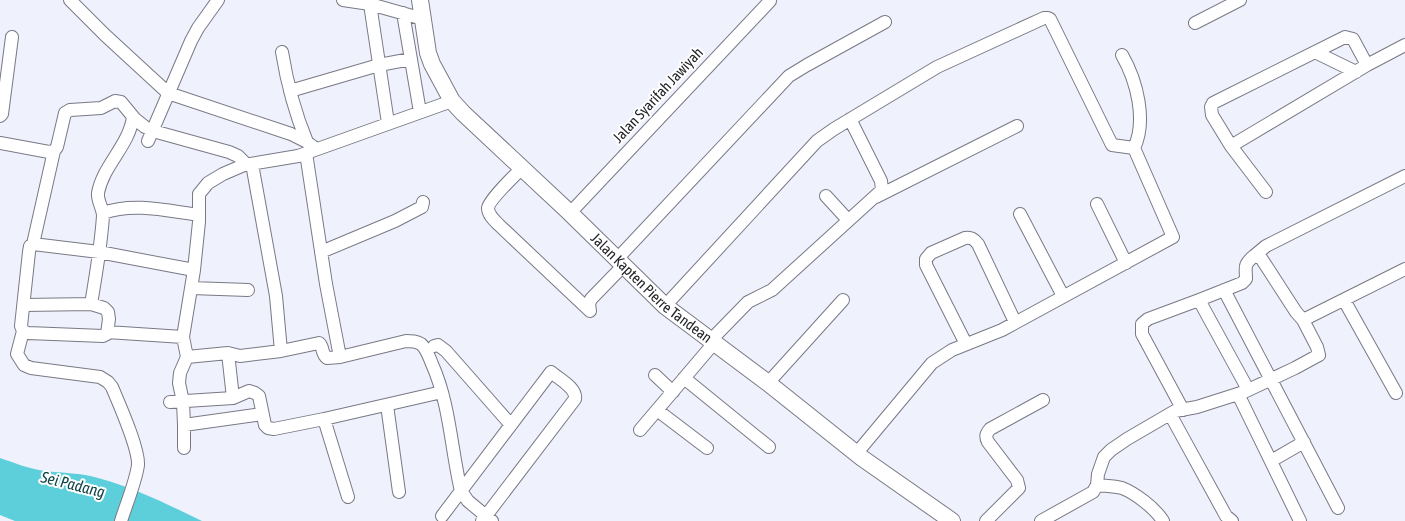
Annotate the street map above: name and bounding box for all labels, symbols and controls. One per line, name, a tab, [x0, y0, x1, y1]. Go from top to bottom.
street label: Jalan Syarifah Jawiyah	[609, 44, 706, 146]
street label: Jalan Kapten Pierre Tandean	[588, 229, 715, 346]
water label: Sei Padang	[38, 467, 107, 502]

